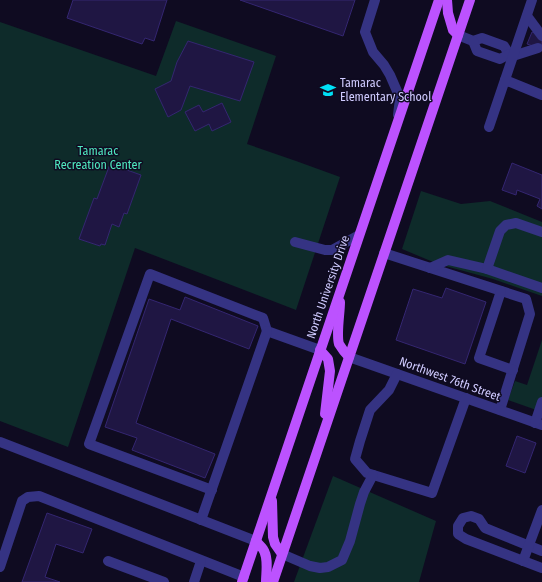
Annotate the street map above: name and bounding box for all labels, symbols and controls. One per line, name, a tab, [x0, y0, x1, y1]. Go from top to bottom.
place label: Tamarac Elementary School	[340, 76, 431, 104]
school or university icon: Tamarac Elementary School	[319, 81, 337, 99]
park label: Tamarac Recreation Center	[54, 144, 142, 172]
street label: North University Drive	[304, 234, 352, 340]
street label: Northwest 76th Street	[397, 354, 503, 404]

